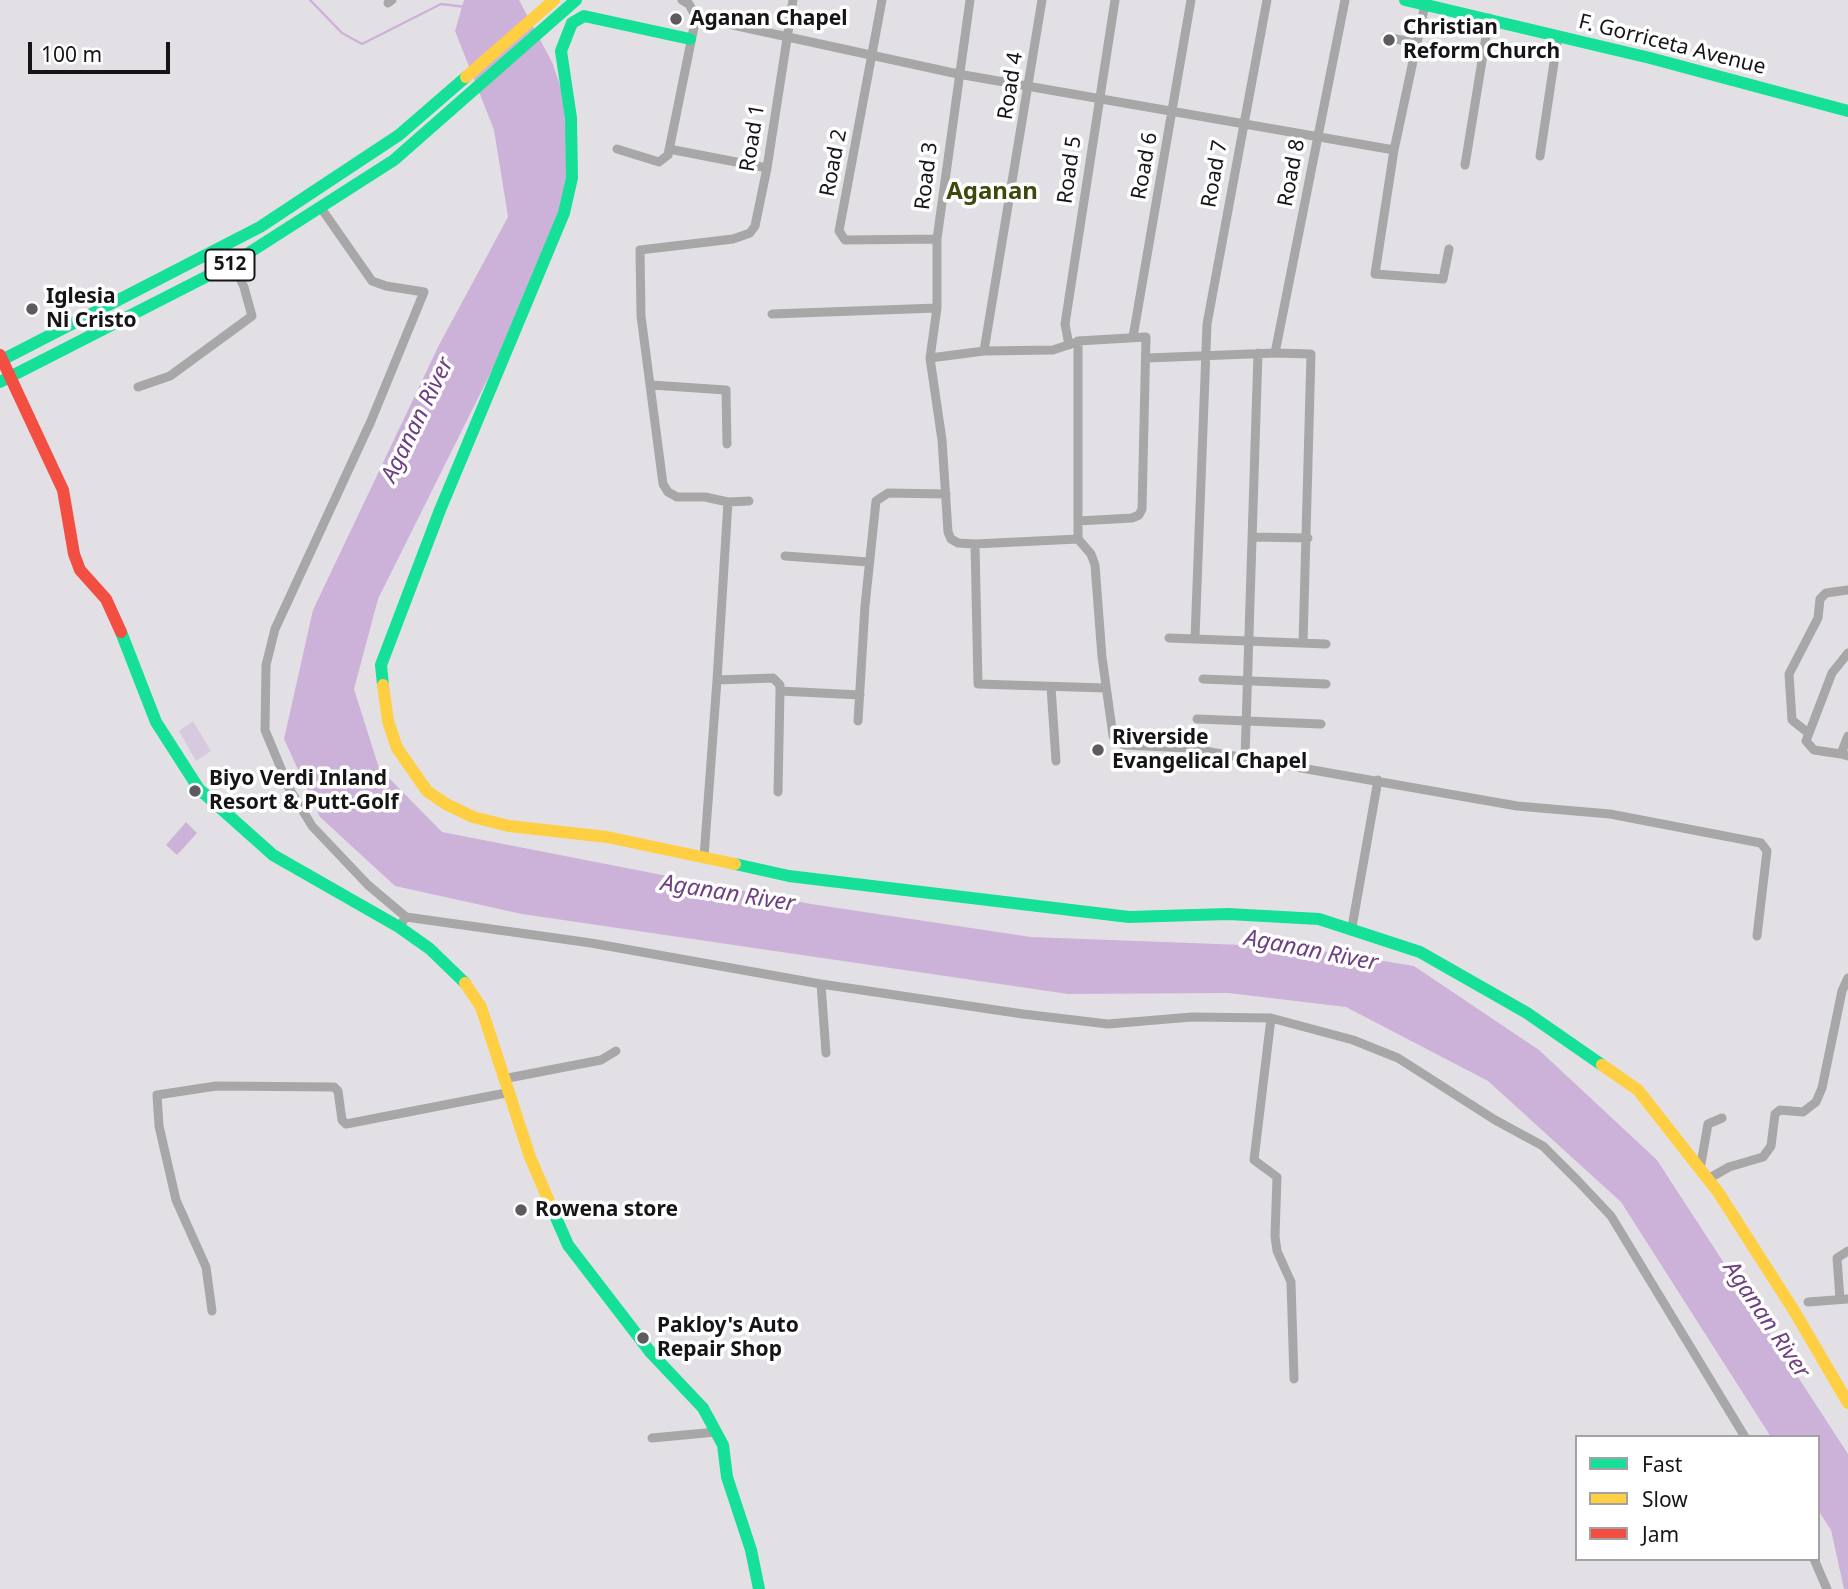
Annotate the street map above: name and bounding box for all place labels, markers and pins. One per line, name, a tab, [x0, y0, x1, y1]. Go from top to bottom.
place label: Aganan Chapel	[690, 6, 847, 32]
marker: Aganan Chapel	[668, 11, 684, 27]
place label: Christian Reform Church	[1403, 15, 1560, 65]
marker: Christian Reform Church	[1381, 32, 1397, 48]
place label: Iglesia Ni Cristo	[46, 284, 137, 334]
marker: Iglesia Ni Cristo	[24, 301, 40, 317]
place label: Riverside Evangelical Chapel	[1112, 725, 1307, 775]
marker: Riverside Evangelical Chapel	[1090, 742, 1106, 758]
place label: Biyo Verdi Inland Resort & Putt-Golf	[209, 766, 399, 816]
marker: Biyo Verdi Inland Resort & Putt-Golf	[187, 783, 203, 799]
place label: Rowena store	[535, 1197, 678, 1223]
marker: Rowena store	[513, 1202, 529, 1218]
place label: Pakloy's Auto Repair Shop	[657, 1313, 799, 1363]
marker: Pakloy's Auto Repair Shop	[635, 1330, 651, 1346]

